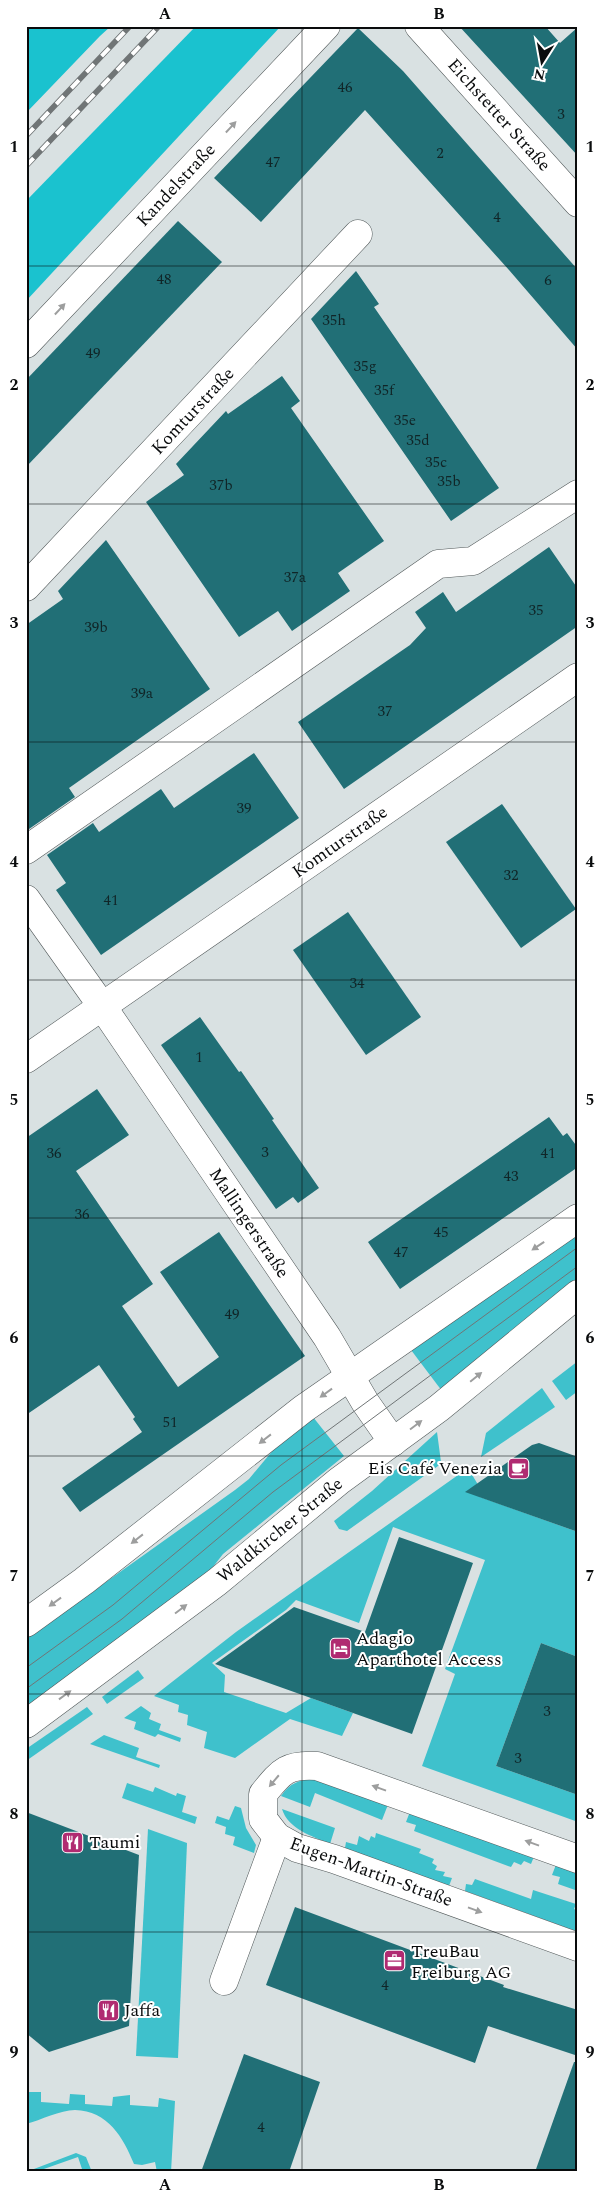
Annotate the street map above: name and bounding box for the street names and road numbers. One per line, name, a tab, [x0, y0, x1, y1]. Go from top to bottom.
street label: Eichstetter Straße	[441, 52, 557, 178]
street label: Kandelstraße	[130, 137, 222, 233]
street label: Komturstraße	[145, 361, 241, 461]
street label: Komturstraße	[287, 799, 393, 885]
street label: Mallingerstraße	[202, 1162, 296, 1284]
street label: Waldkircher Straße	[211, 1471, 349, 1589]
street label: Eugen-Martin-Straße	[286, 1830, 456, 1914]

